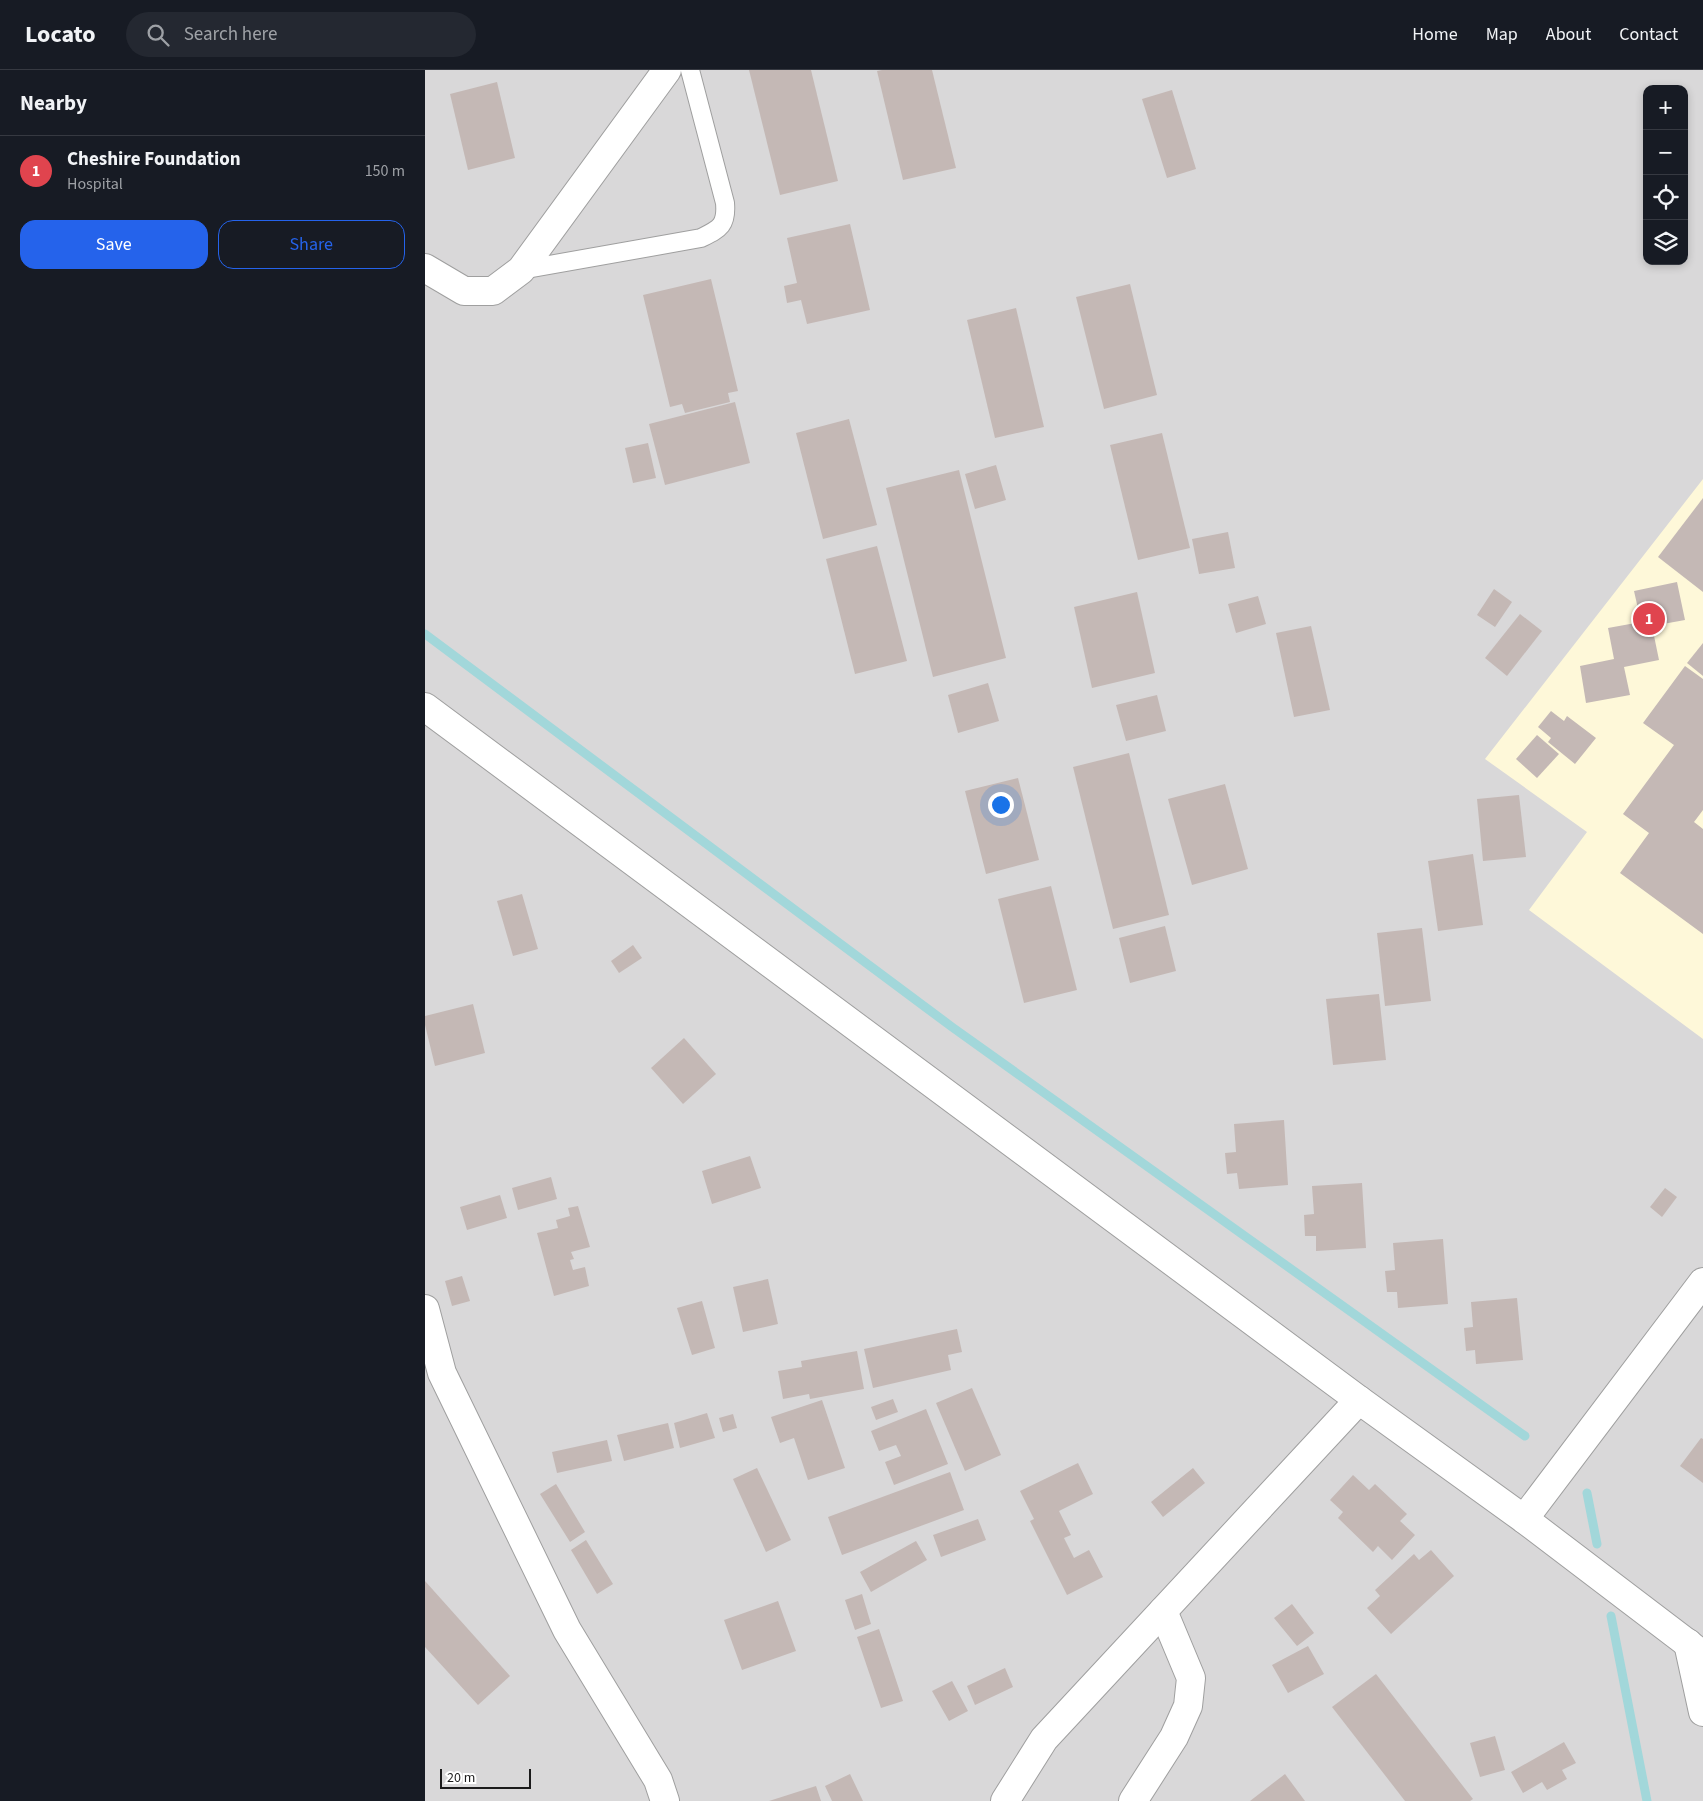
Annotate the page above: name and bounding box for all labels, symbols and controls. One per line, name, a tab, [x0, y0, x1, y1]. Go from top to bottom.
search box	[126, 12, 476, 57]
text: Locato	[25, 17, 96, 52]
icon: search	[144, 21, 172, 49]
text: Search here	[184, 21, 277, 48]
text: Home	[1412, 22, 1458, 47]
text: Map	[1486, 22, 1518, 47]
text: About	[1546, 22, 1591, 47]
text: Contact	[1619, 22, 1678, 47]
map controls	[1643, 85, 1688, 265]
button: +	[1643, 85, 1688, 130]
text: Nearby	[20, 88, 87, 118]
button: −	[1643, 130, 1688, 175]
text: Cheshire Foundation	[67, 146, 241, 173]
text: 1	[32, 160, 40, 182]
text: 150 m	[365, 160, 405, 182]
text: Hospital	[67, 173, 123, 195]
button: locate	[1643, 175, 1688, 220]
button: Save	[20, 220, 208, 269]
button: Share	[218, 220, 405, 269]
button: layers	[1643, 220, 1688, 265]
pin: 1	[1633, 600, 1665, 638]
your location	[988, 792, 1014, 818]
scale bar	[440, 1766, 531, 1789]
text: 20 m	[447, 1768, 475, 1788]

